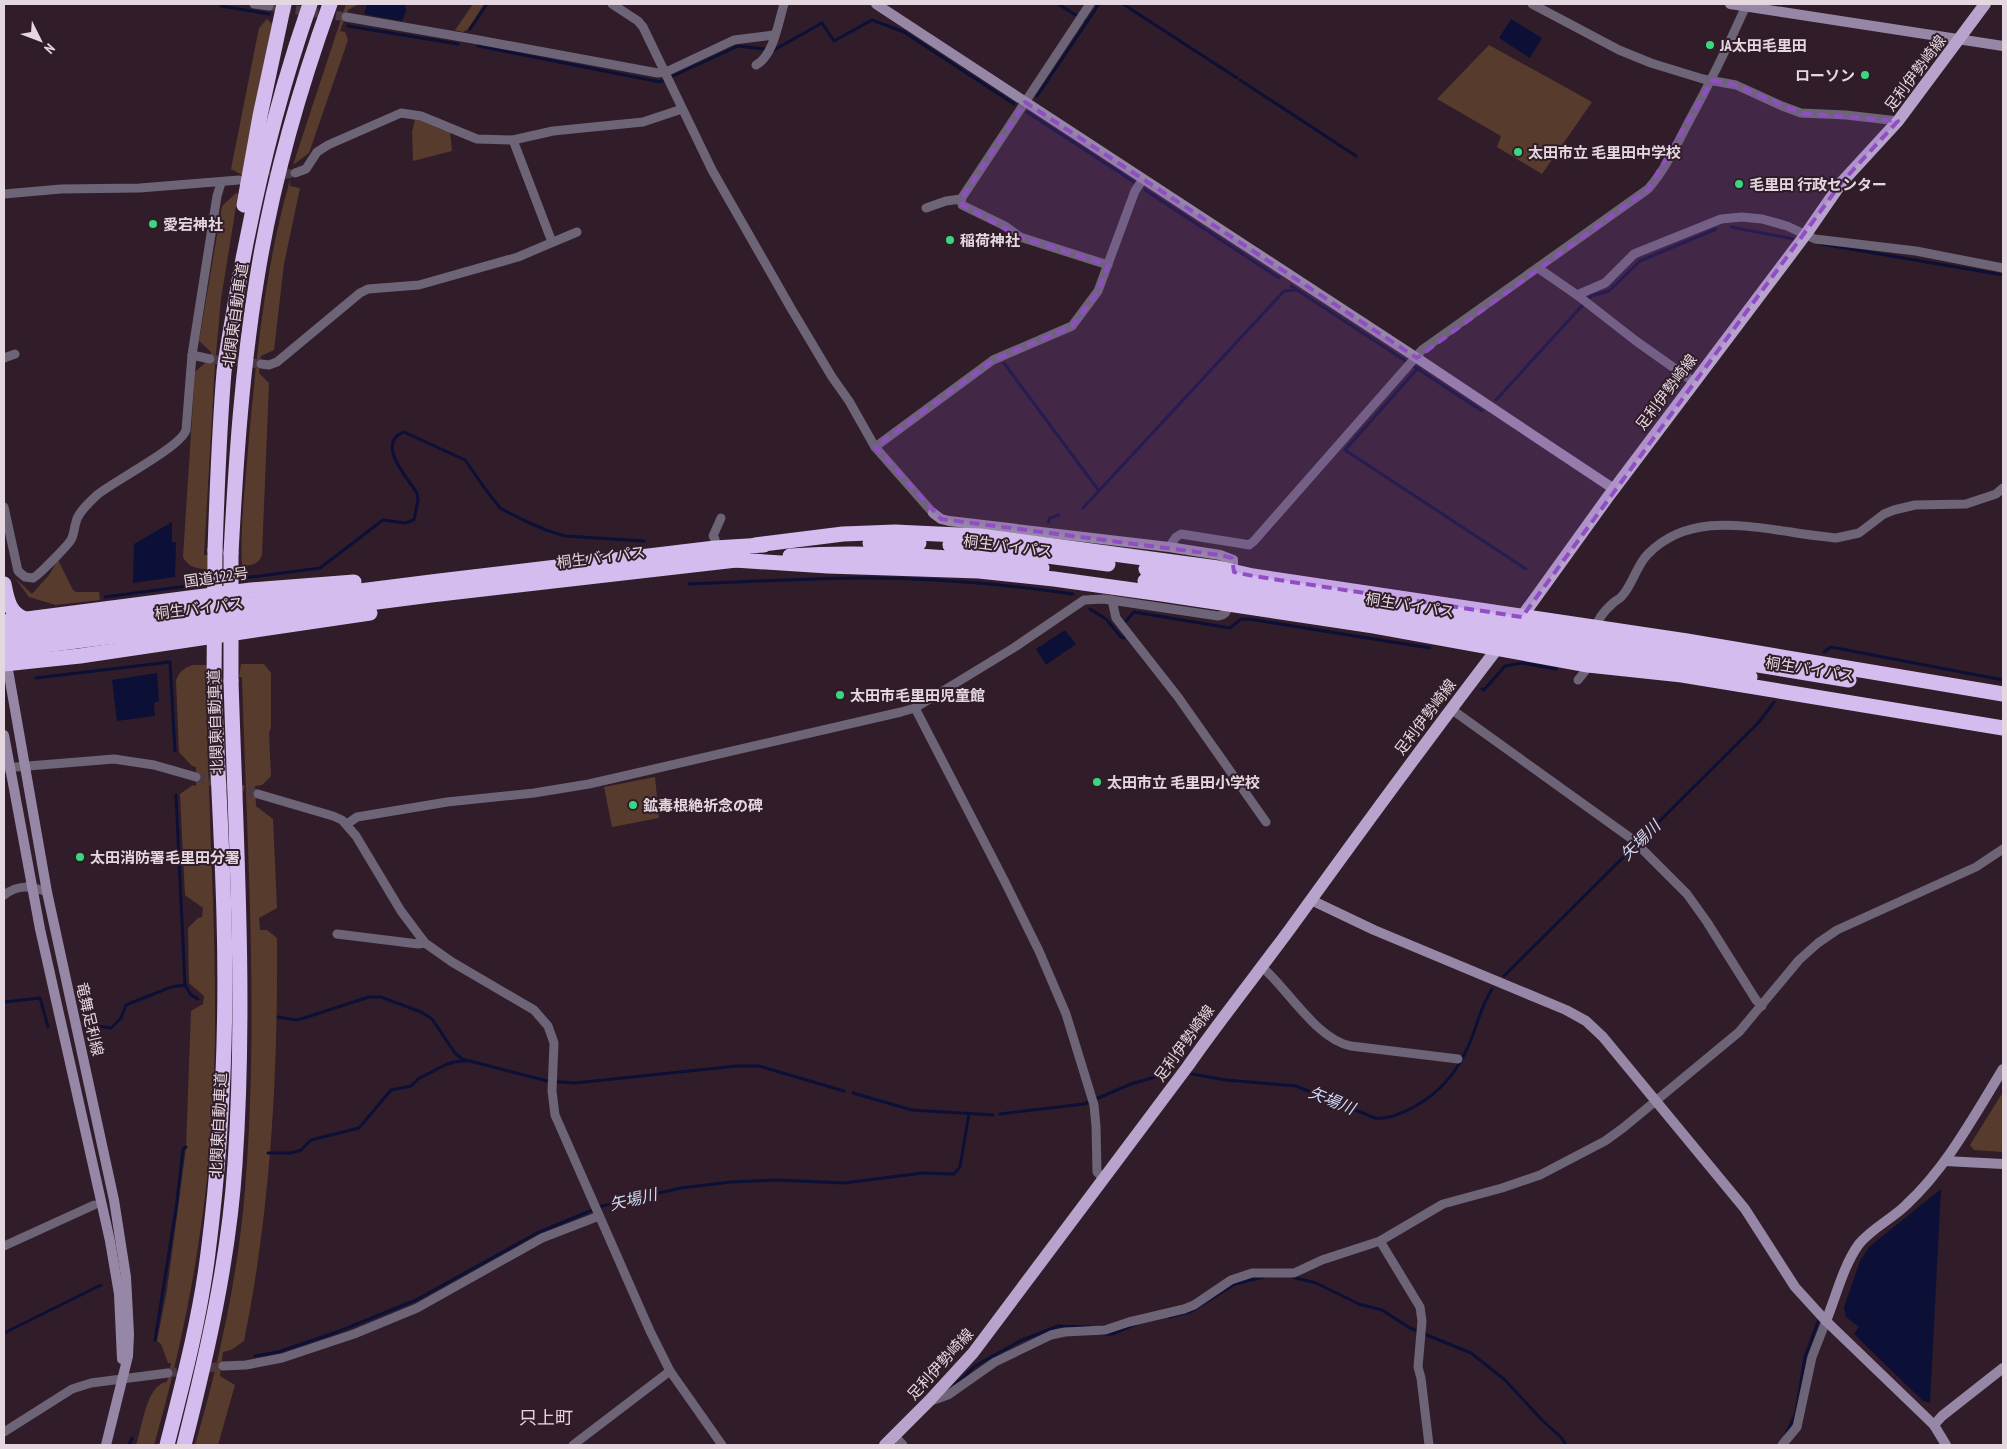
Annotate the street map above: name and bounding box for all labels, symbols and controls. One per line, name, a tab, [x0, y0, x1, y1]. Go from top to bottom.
north arrow	[15, 15, 65, 65]
street label: 足利伊勢崎線	[1880, 31, 1950, 115]
place label: JA太田毛里田	[1719, 36, 1807, 55]
marker: JA太田毛里田	[1704, 39, 1716, 51]
text: N	[40, 40, 59, 58]
place label: ローソン	[1795, 66, 1855, 85]
marker: ローソン	[1859, 69, 1871, 81]
place label: 太田市立 毛里田中学校	[1528, 143, 1681, 162]
marker: 太田市立 毛里田中学校	[1512, 146, 1524, 158]
place label: 毛里田 行政センター	[1749, 175, 1887, 194]
marker: 毛里田 行政センター	[1733, 178, 1745, 190]
place label: 愛宕神社	[163, 215, 223, 234]
marker: 愛宕神社	[147, 218, 159, 230]
place label: 稲荷神社	[960, 231, 1020, 250]
marker: 稲荷神社	[944, 234, 956, 246]
street label: 北関東自動車道	[218, 262, 252, 368]
street label: 足利伊勢崎線	[1631, 350, 1701, 434]
street label: 桐生バイパス	[962, 531, 1054, 561]
street label: 桐生バイパス	[555, 542, 647, 572]
street label: 国道122号	[182, 563, 250, 591]
street label: 桐生バイパス	[1364, 589, 1456, 621]
street label: 桐生バイパス	[153, 593, 245, 623]
street label: 桐生バイパス	[1764, 653, 1856, 685]
street label: 北関東自動車道	[204, 669, 226, 775]
street label: 足利伊勢崎線	[1390, 675, 1460, 759]
place label: 太田市毛里田児童館	[850, 686, 985, 705]
marker: 太田市毛里田児童館	[834, 689, 846, 701]
place label: 太田市立 毛里田小学校	[1107, 773, 1260, 792]
marker: 太田市立 毛里田小学校	[1091, 776, 1103, 788]
place label: 鉱毒根絶祈念の碑	[643, 796, 763, 815]
marker: 鉱毒根絶祈念の碑	[627, 799, 639, 811]
water label: 矢場川	[1616, 815, 1665, 864]
place label: 太田消防署毛里田分署	[90, 848, 240, 867]
marker: 太田消防署毛里田分署	[74, 851, 86, 863]
street label: 竜舞足利線	[72, 980, 108, 1058]
street label: 足利伊勢崎線	[1150, 1001, 1218, 1085]
street label: 北関東自動車道	[206, 1072, 230, 1178]
water label: 矢場川	[1306, 1082, 1360, 1119]
water label: 矢場川	[607, 1183, 661, 1214]
street label: 足利伊勢崎線	[903, 1324, 977, 1404]
district label: 只上町	[519, 1406, 573, 1429]

